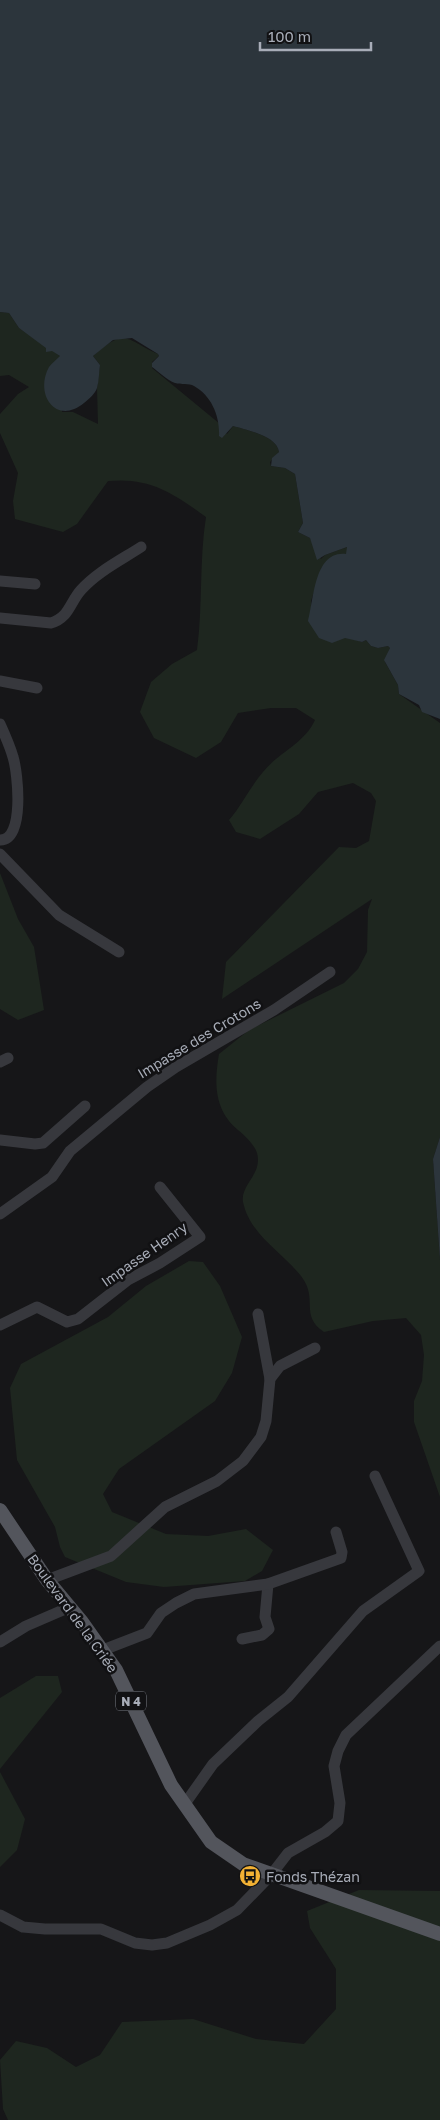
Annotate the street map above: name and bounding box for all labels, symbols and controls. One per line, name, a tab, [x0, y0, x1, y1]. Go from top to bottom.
scale bar	[260, 20, 371, 52]
text: 100 m	[268, 27, 311, 45]
street label: Impasse des Crotons	[134, 994, 264, 1082]
street label: Impasse Henry	[98, 1218, 190, 1290]
street label: Boulevard de la Criée	[24, 1550, 122, 1676]
road number: N 4	[116, 1692, 146, 1710]
bus stop icon: Fonds Thézan	[238, 1864, 262, 1888]
place label: Fonds Thézan	[266, 1868, 360, 1885]

